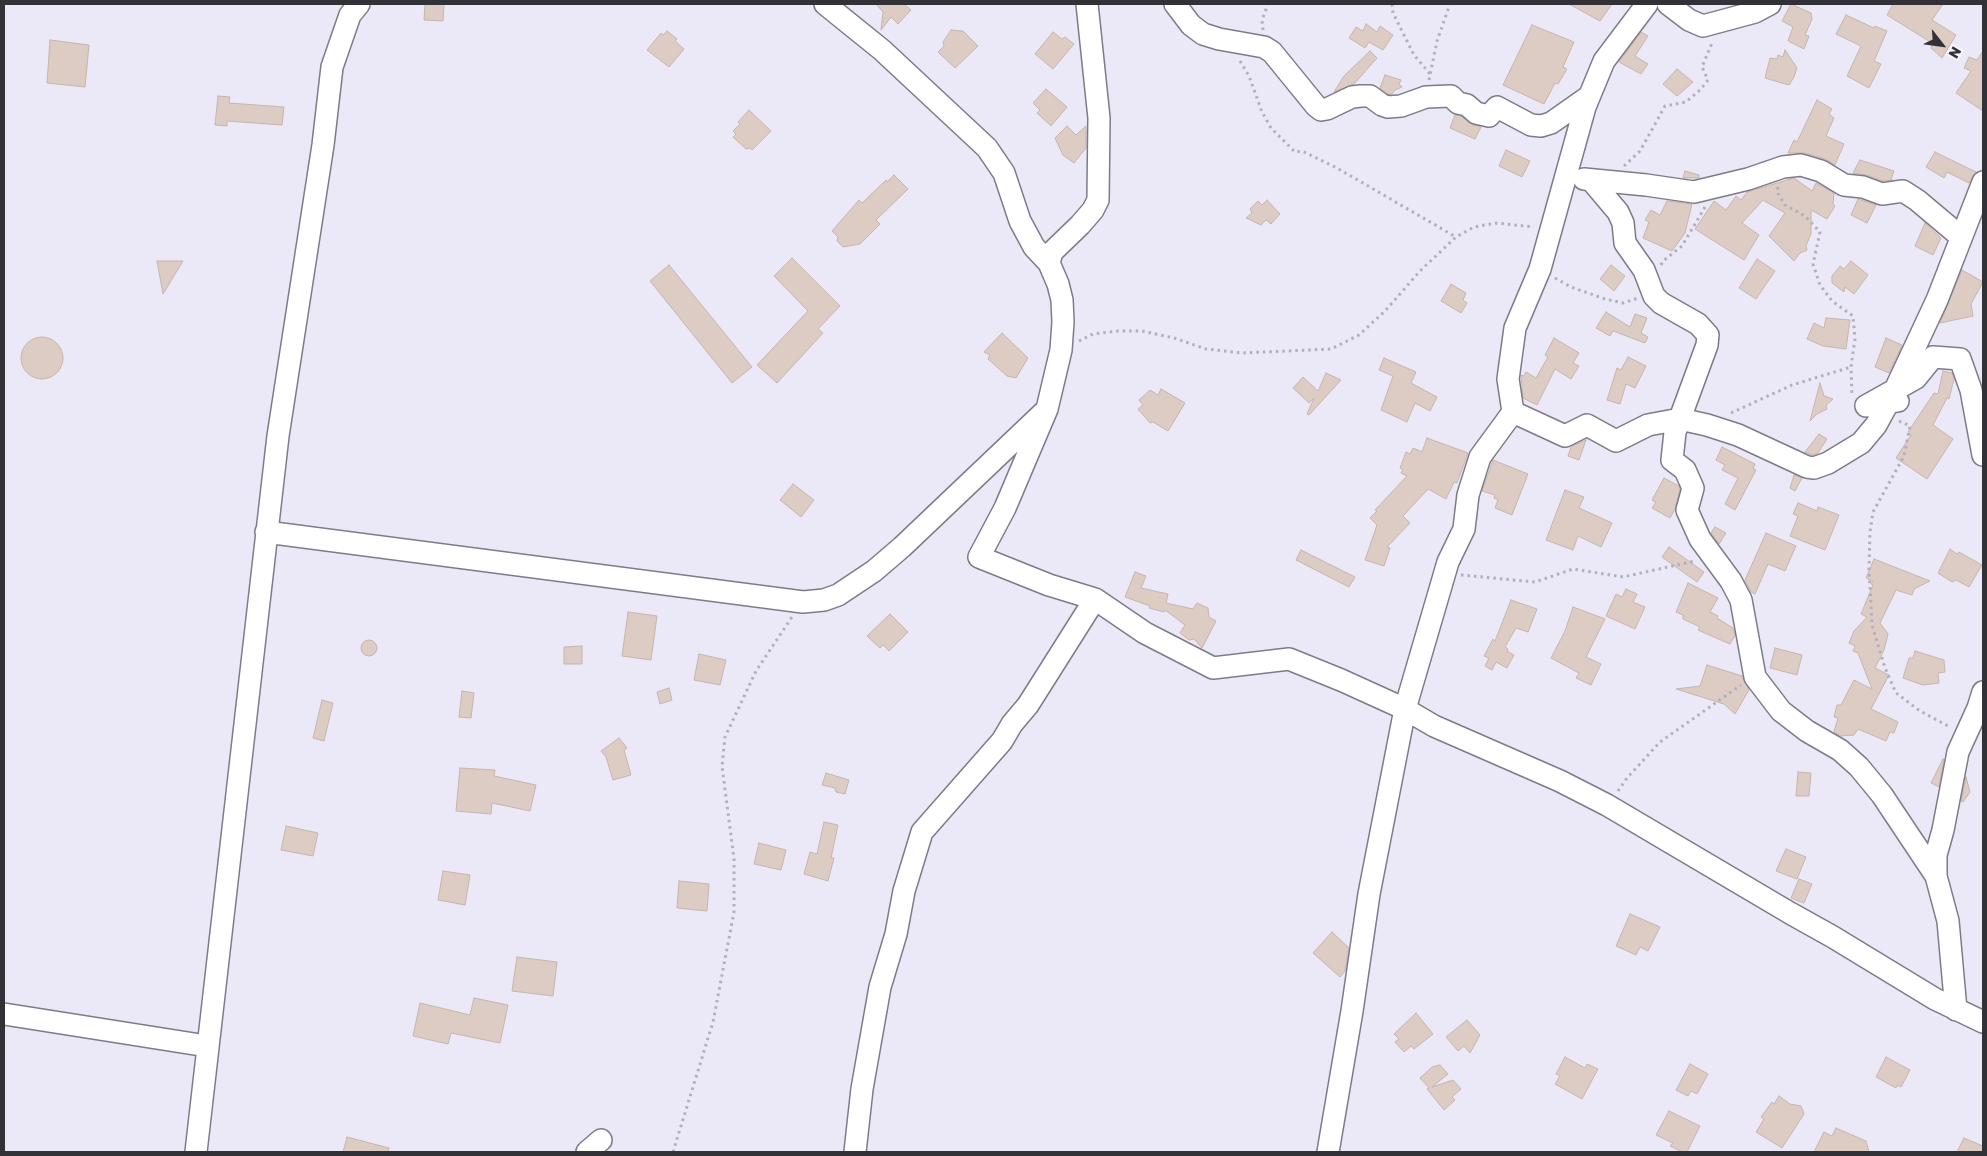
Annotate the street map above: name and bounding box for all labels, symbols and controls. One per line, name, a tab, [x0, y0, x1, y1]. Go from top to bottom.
north arrow	[1917, 20, 1967, 70]
text: N	[1945, 44, 1965, 62]

